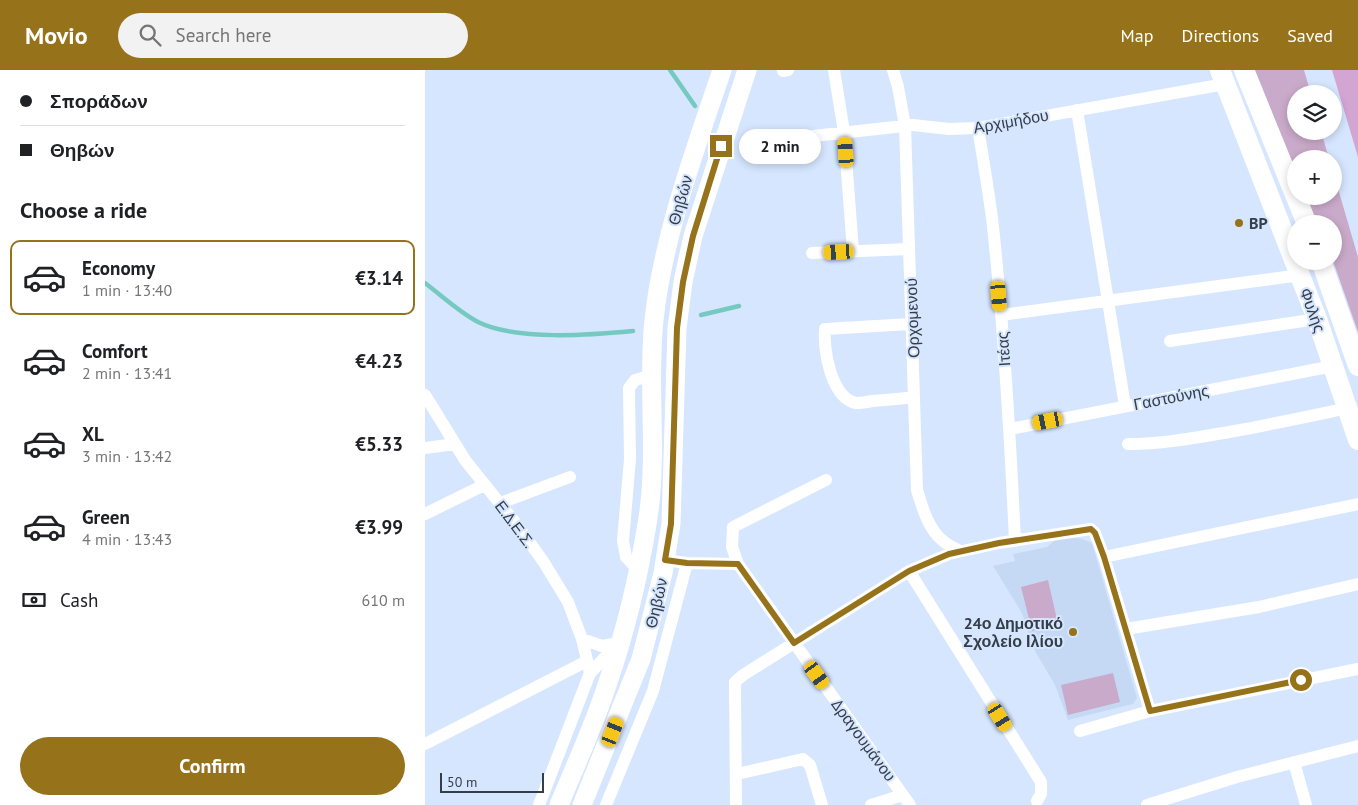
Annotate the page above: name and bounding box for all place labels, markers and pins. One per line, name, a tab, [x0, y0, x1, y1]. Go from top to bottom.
place label: BP	[1249, 213, 1268, 233]
marker: BP	[1233, 217, 1245, 229]
place label: 24ο Δημοτικό Σχολείο Ιλίου	[963, 613, 1063, 651]
marker: 24ο Δημοτικό Σχολείο Ιλίου	[1067, 626, 1079, 638]

